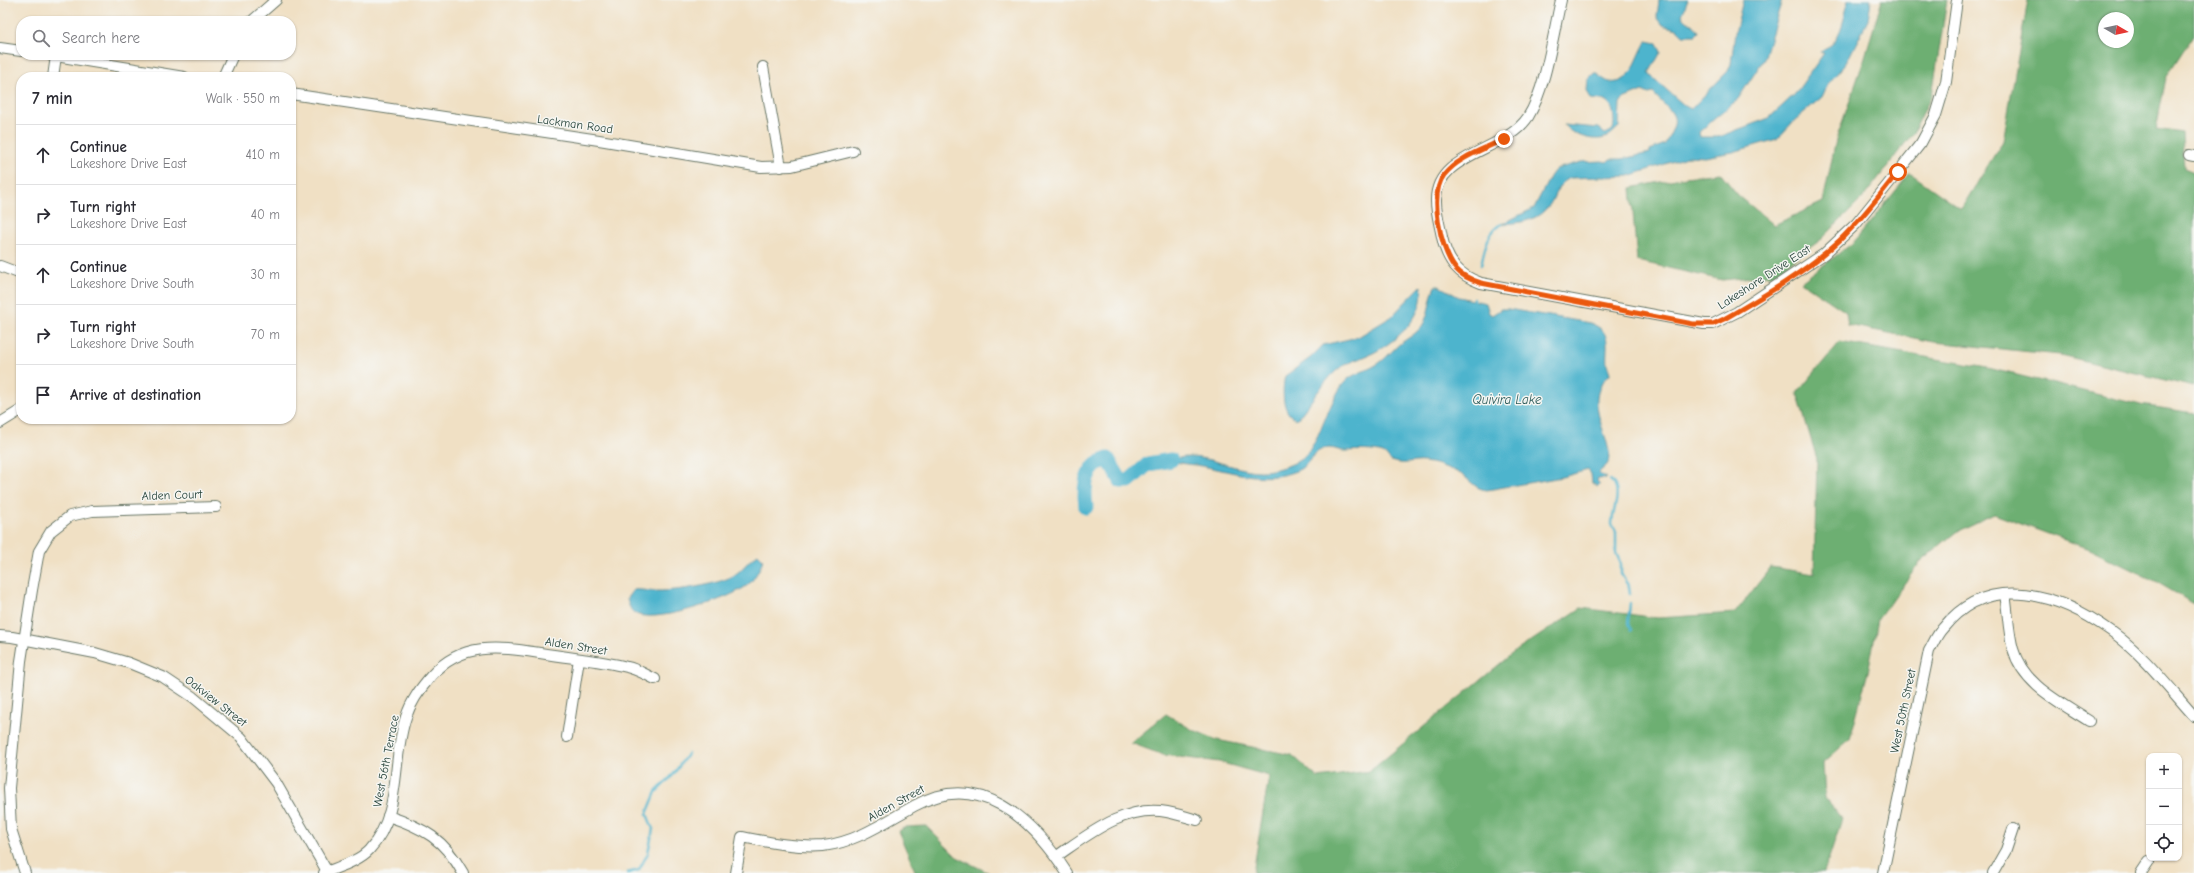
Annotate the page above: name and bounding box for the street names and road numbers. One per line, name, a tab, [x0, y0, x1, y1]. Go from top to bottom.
street label: Lackman Road	[536, 112, 614, 136]
street label: Lakeshore Drive East	[1715, 242, 1813, 312]
street label: Alden Court	[141, 487, 203, 503]
street label: Alden Street	[544, 634, 609, 658]
street label: West 50th Street	[1887, 667, 1919, 754]
street label: Oakview Street	[182, 672, 250, 730]
street label: West 56th Terrace	[370, 714, 402, 808]
street label: Alden Street	[865, 781, 927, 824]

